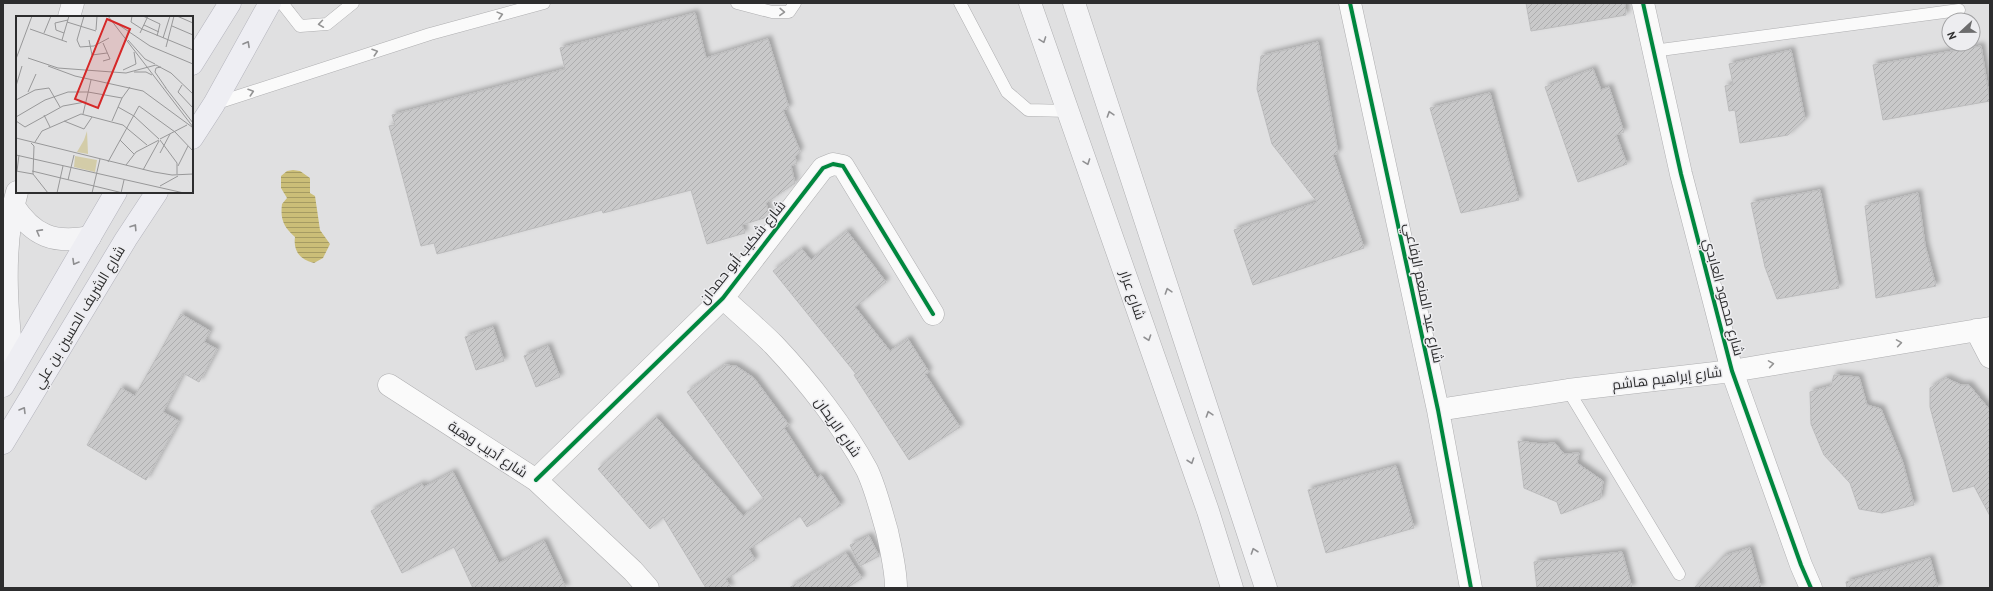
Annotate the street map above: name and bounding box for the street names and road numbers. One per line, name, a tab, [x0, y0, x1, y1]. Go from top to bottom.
street label: شارع شكيب أبو حمدان	[695, 197, 789, 307]
street label: شارع عبد المنعم الرفاعي	[1397, 221, 1448, 365]
street label: شارع محمود العابدي	[1697, 236, 1748, 358]
street label: شارع الشريف الحسين بن علي	[29, 242, 131, 393]
street label: شارع عرار	[1116, 267, 1150, 322]
street label: شارع إبراهيم هاشم	[1611, 362, 1723, 395]
street label: شارع الريحان	[811, 393, 865, 461]
street label: شارع أديب وهبة	[445, 417, 531, 481]

